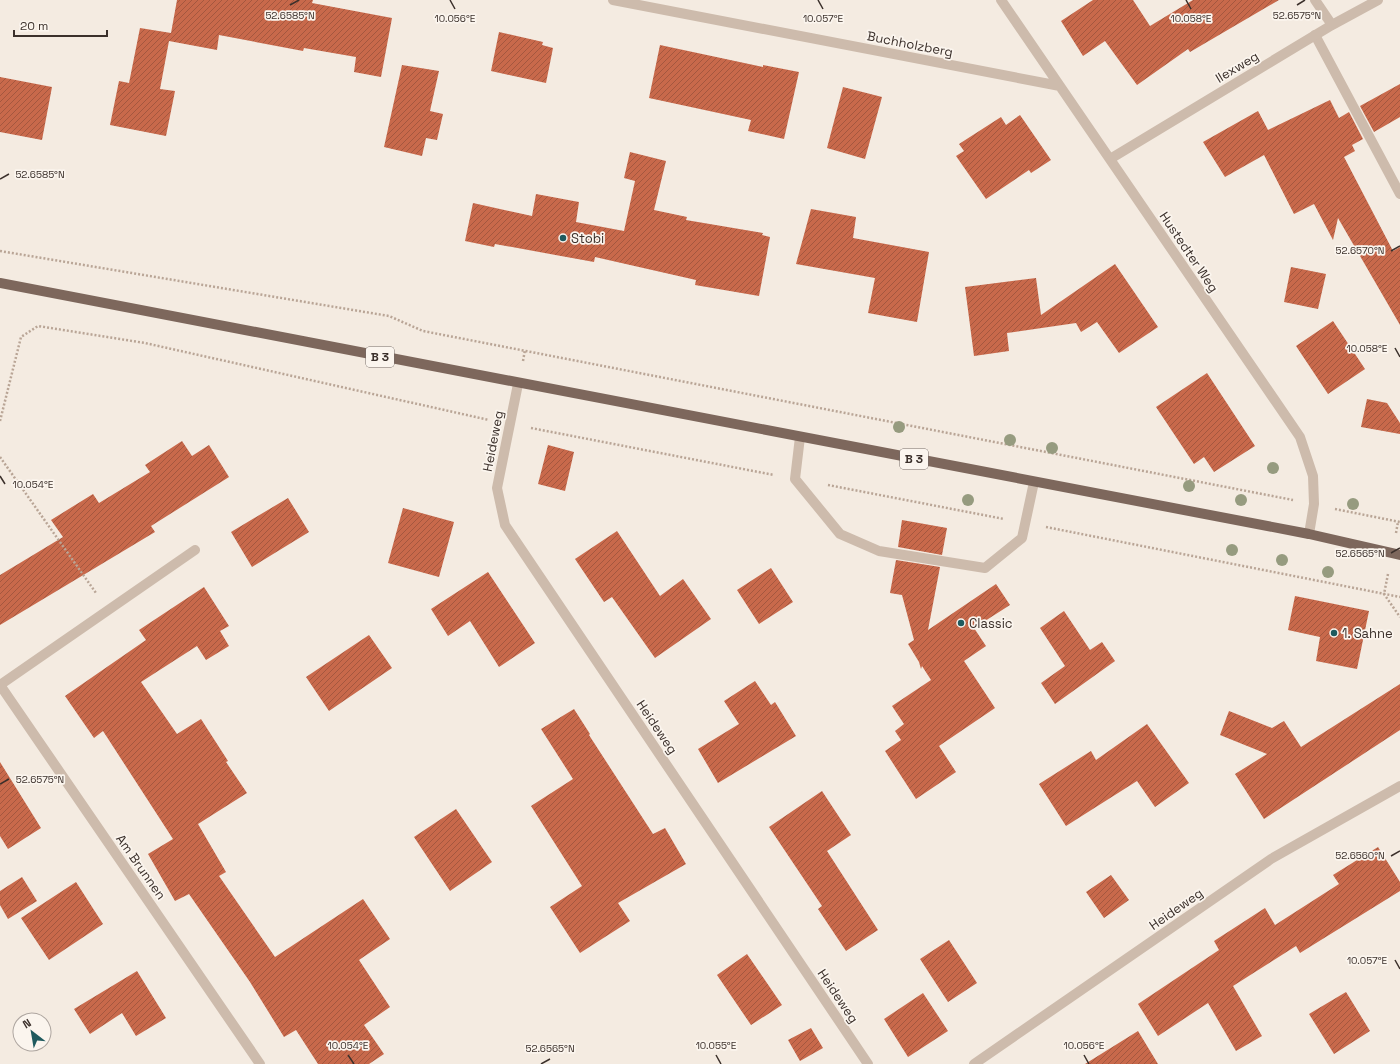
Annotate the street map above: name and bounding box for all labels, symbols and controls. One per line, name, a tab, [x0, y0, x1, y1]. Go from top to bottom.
text: 52.6585°N	[265, 9, 315, 22]
text: 52.6575°N	[1273, 9, 1321, 22]
scale bar	[14, 12, 107, 38]
text: 10.056°E	[435, 12, 476, 25]
text: 10.057°E	[803, 12, 843, 25]
text: 10.058°E	[1171, 12, 1212, 25]
text: 20 m	[20, 18, 48, 34]
street label: Buchholzberg	[866, 27, 954, 61]
street label: Ilexweg	[1212, 47, 1262, 87]
text: 52.6585°N	[15, 168, 65, 181]
street label: Hustedter Weg	[1156, 208, 1222, 296]
place label: Stobi	[571, 230, 604, 247]
marker: Stobi	[558, 233, 568, 243]
text: 52.6570°N	[1336, 244, 1384, 257]
text: 10.058°E	[1347, 342, 1388, 355]
road number: B 3	[366, 347, 394, 367]
street label: Heideweg	[479, 409, 507, 473]
road number: B 3	[900, 449, 928, 469]
text: 10.054°E	[13, 478, 54, 491]
text: 52.6565°N	[1335, 547, 1385, 560]
place label: Classic	[969, 615, 1013, 632]
marker: Classic	[956, 618, 966, 628]
place label: 1. Sahne	[1342, 625, 1393, 642]
marker: 1. Sahne	[1329, 628, 1339, 638]
street label: Heideweg	[633, 697, 681, 757]
text: 52.6575°N	[16, 773, 64, 786]
street label: Am Brunnen	[112, 831, 170, 903]
text: 52.6560°N	[1335, 849, 1385, 862]
street label: Heideweg	[1146, 884, 1206, 934]
text: 10.057°E	[1347, 954, 1387, 967]
street label: Heideweg	[814, 966, 862, 1026]
north arrow	[12, 1012, 52, 1052]
text: N	[20, 1016, 34, 1031]
text: 10.054°E	[328, 1039, 369, 1052]
text: 10.055°E	[696, 1039, 737, 1052]
text: 10.056°E	[1064, 1039, 1105, 1052]
text: 52.6565°N	[525, 1042, 575, 1055]

